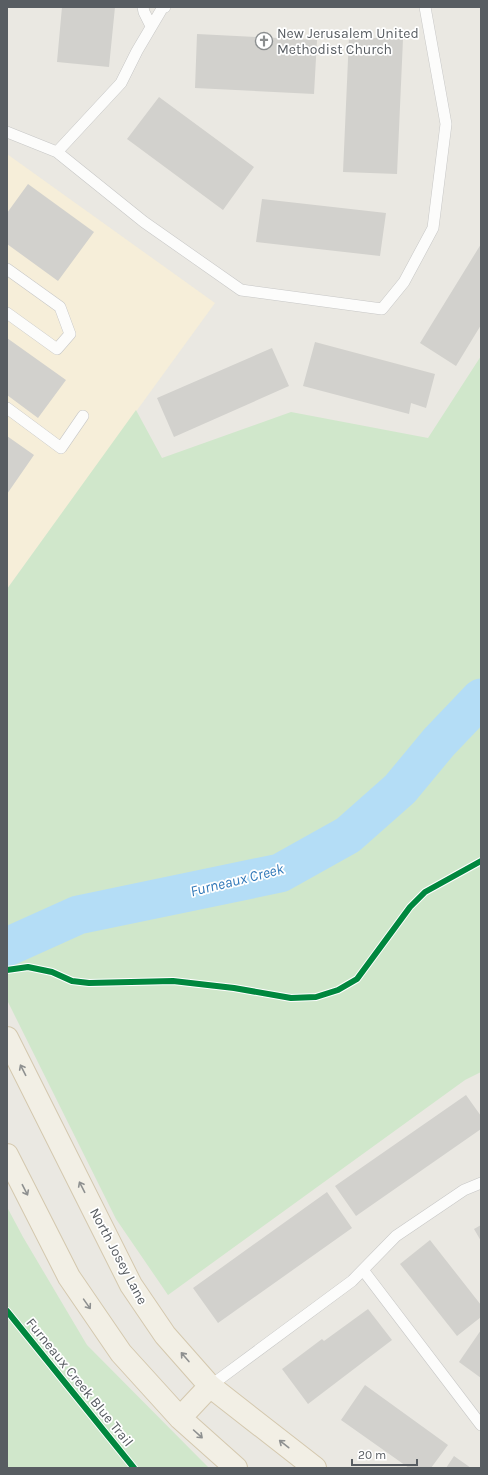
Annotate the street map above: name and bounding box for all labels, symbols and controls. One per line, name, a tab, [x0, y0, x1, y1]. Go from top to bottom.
place label: New Jerusalem United Methodist Church	[277, 25, 419, 58]
church icon: New Jerusalem United Methodist Church	[254, 31, 274, 51]
water label: Furneaux Creek	[188, 860, 286, 900]
one-way arrow	[19, 1065, 26, 1077]
one-way arrow	[77, 1181, 85, 1193]
one-way arrow	[21, 1183, 29, 1195]
street label: North Josey Lane	[86, 1205, 151, 1307]
one-way arrow	[83, 1298, 91, 1309]
street label: Furneaux Creek Blue Trail	[22, 1315, 137, 1450]
one-way arrow	[180, 1352, 189, 1362]
one-way arrow	[193, 1429, 203, 1439]
one-way arrow	[279, 1440, 290, 1448]
scale bar	[352, 1441, 417, 1467]
text: 20 m	[358, 1448, 386, 1462]

